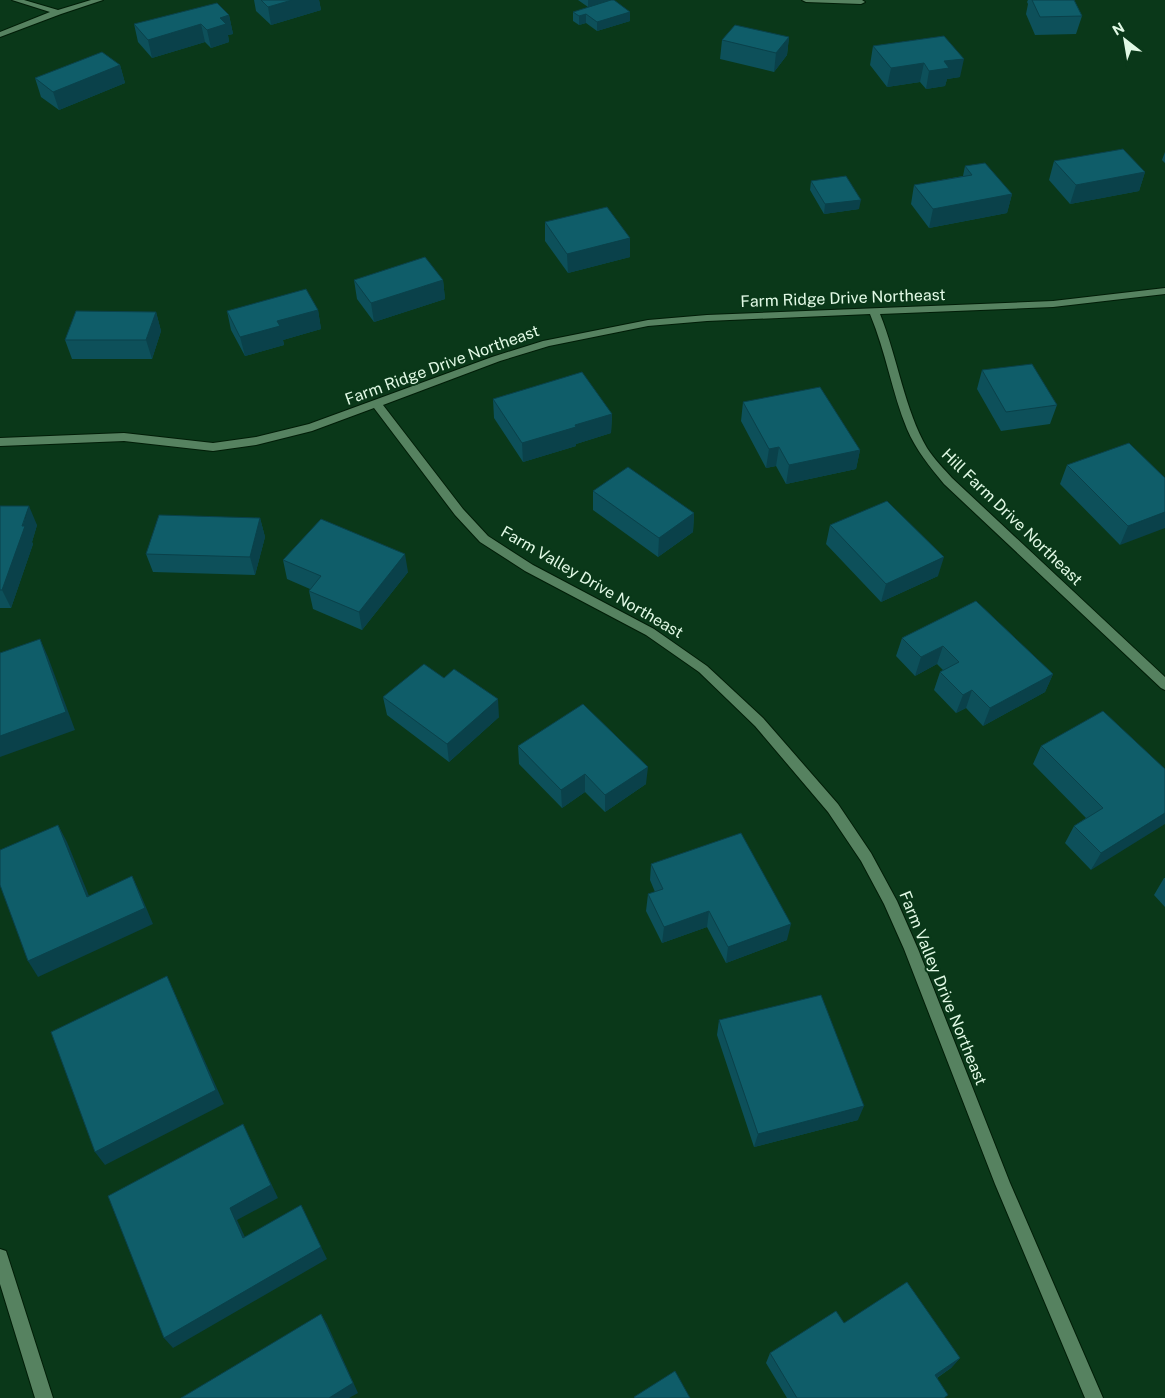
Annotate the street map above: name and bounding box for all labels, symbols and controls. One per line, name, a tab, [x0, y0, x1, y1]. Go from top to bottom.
north arrow	[1100, 15, 1150, 65]
text: N	[1109, 19, 1127, 39]
street label: Farm Ridge Drive Northeast	[740, 285, 946, 311]
street label: Farm Ridge Drive Northeast	[342, 321, 542, 409]
street label: Hill Farm Drive Northeast	[938, 445, 1086, 589]
street label: Farm Valley Drive Northeast	[497, 522, 687, 642]
street label: Farm Valley Drive Northeast	[895, 888, 991, 1088]

